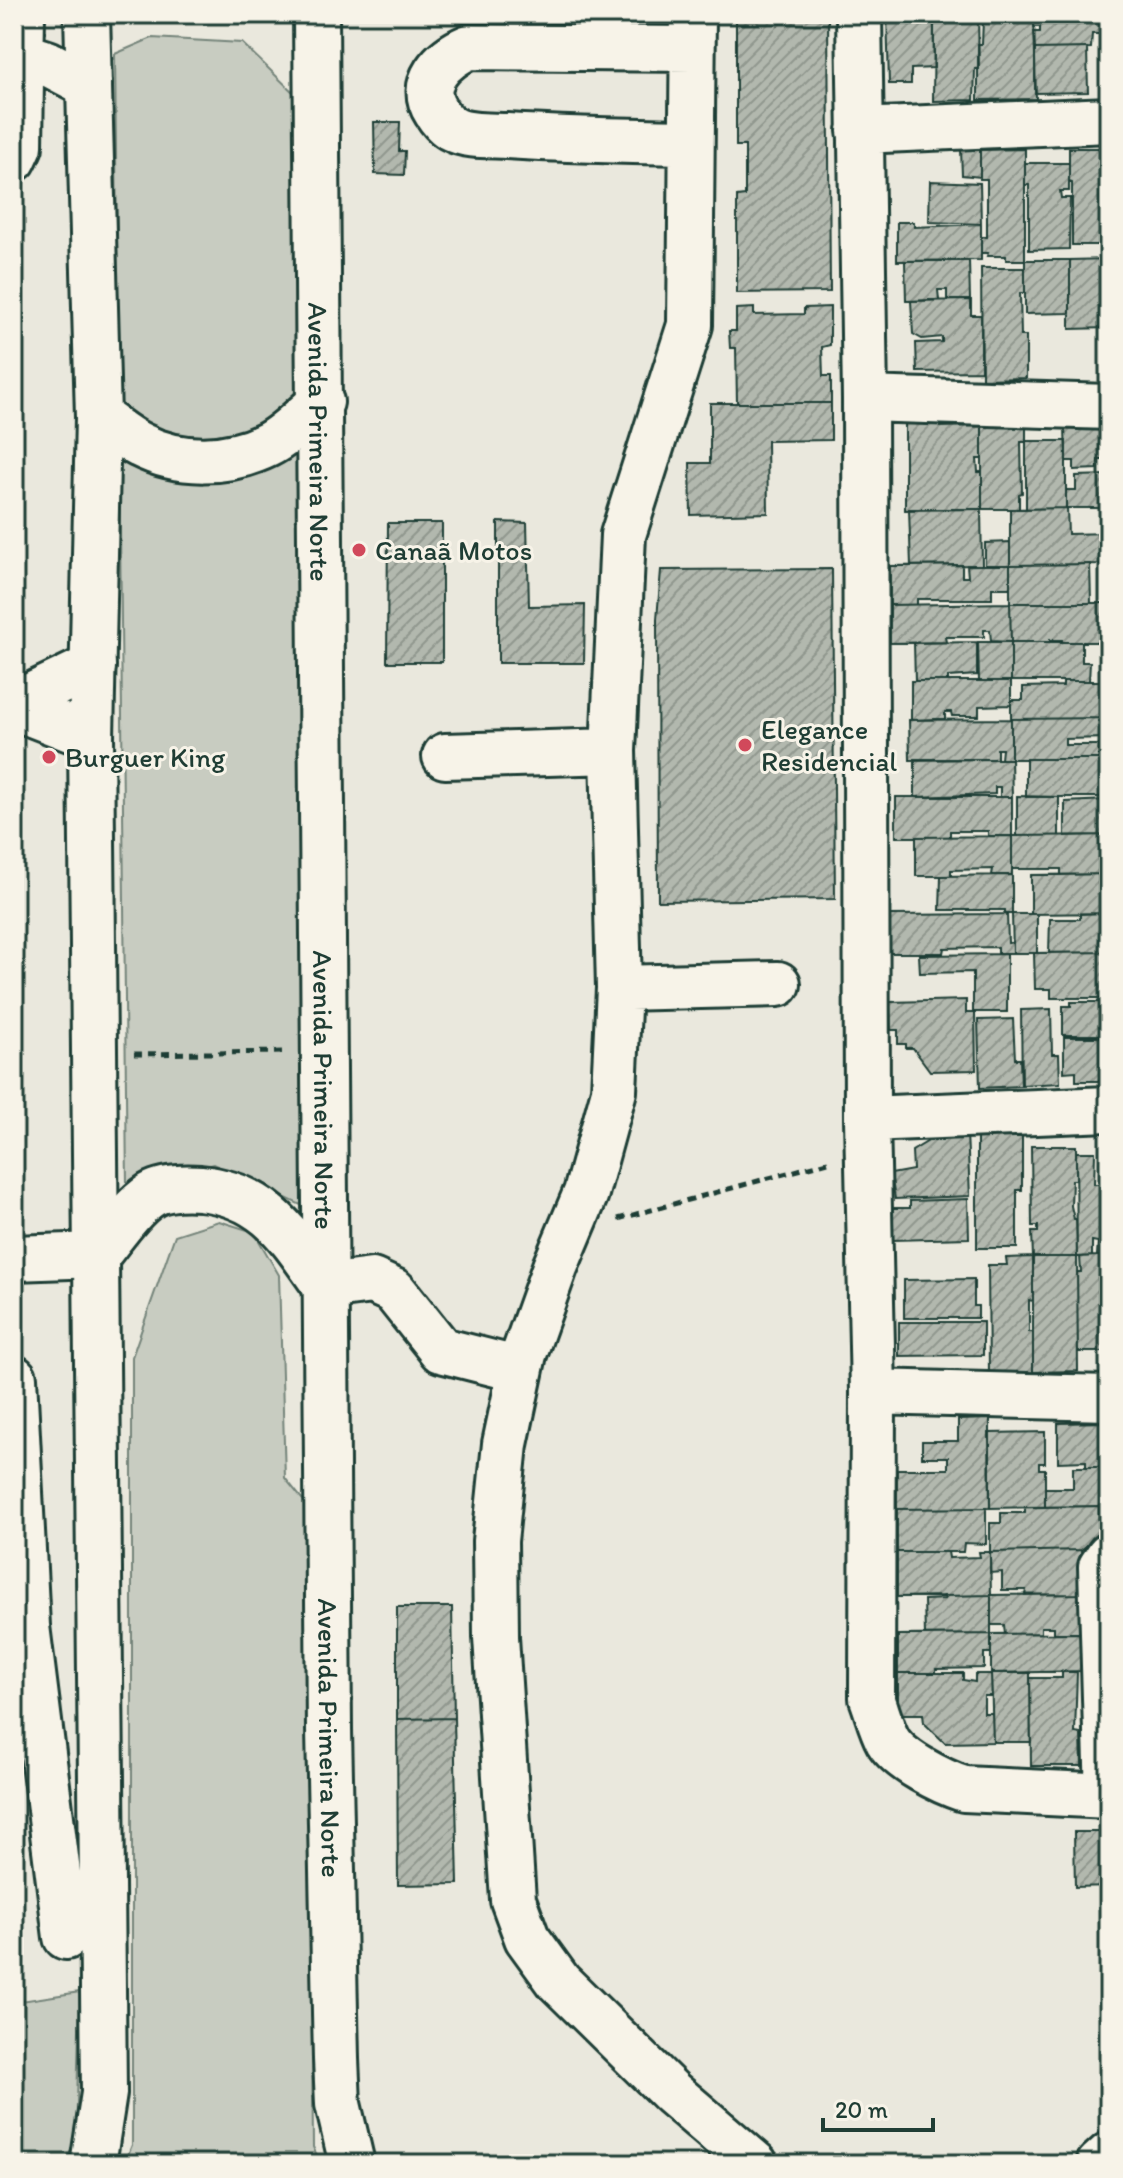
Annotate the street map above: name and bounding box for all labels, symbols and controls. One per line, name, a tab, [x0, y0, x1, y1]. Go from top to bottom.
street label: Avenida Primeira Norte	[301, 302, 337, 582]
place label: Canaã Motos	[375, 533, 532, 567]
marker: Canaã Motos	[350, 541, 368, 559]
place label: Elegance Residencial	[761, 712, 897, 778]
marker: Elegance Residencial	[736, 736, 754, 754]
place label: Burguer King	[65, 740, 226, 774]
marker: Burguer King	[40, 748, 58, 766]
street label: Avenida Primeira Norte	[306, 950, 342, 1230]
street label: Avenida Primeira Norte	[311, 1598, 349, 1878]
scale bar	[823, 2082, 933, 2132]
text: 20 m	[835, 2095, 888, 2124]

